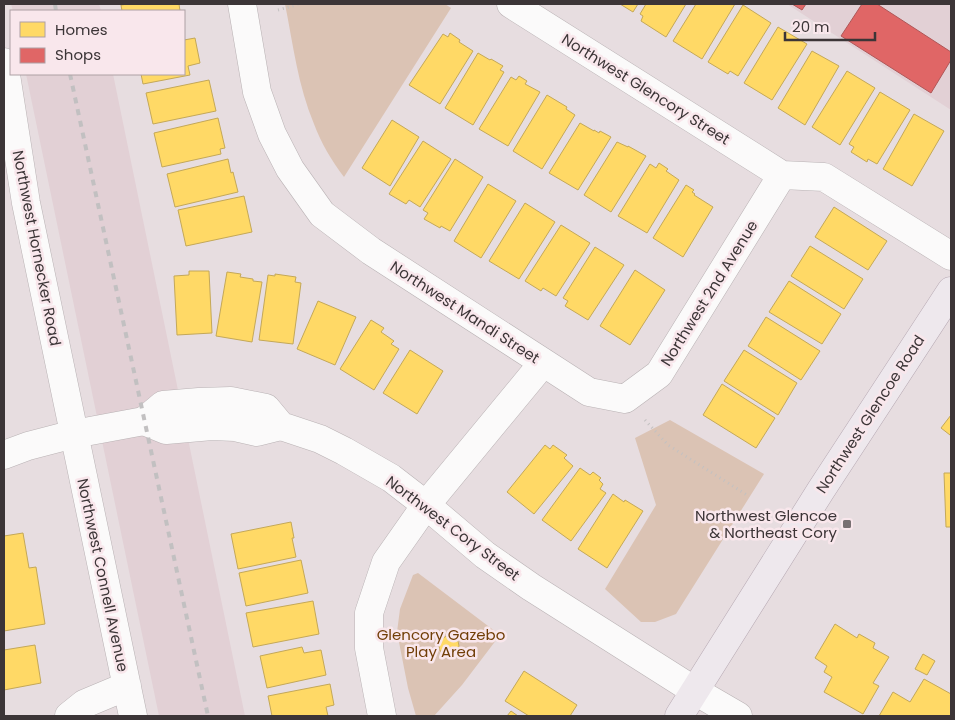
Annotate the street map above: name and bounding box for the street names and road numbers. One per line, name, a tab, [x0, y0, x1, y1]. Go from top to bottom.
street label: Northwest Glencory Street	[558, 29, 734, 149]
street label: Northwest Hornecker Road	[8, 148, 66, 348]
street label: Northwest 2nd Avenue	[655, 216, 763, 370]
street label: Northwest Mandi Street	[386, 256, 544, 368]
street label: Northwest Glencoe Road	[811, 331, 929, 497]
street label: Northwest Cory Street	[382, 471, 524, 585]
street label: Northwest Connell Avenue	[72, 476, 134, 674]

